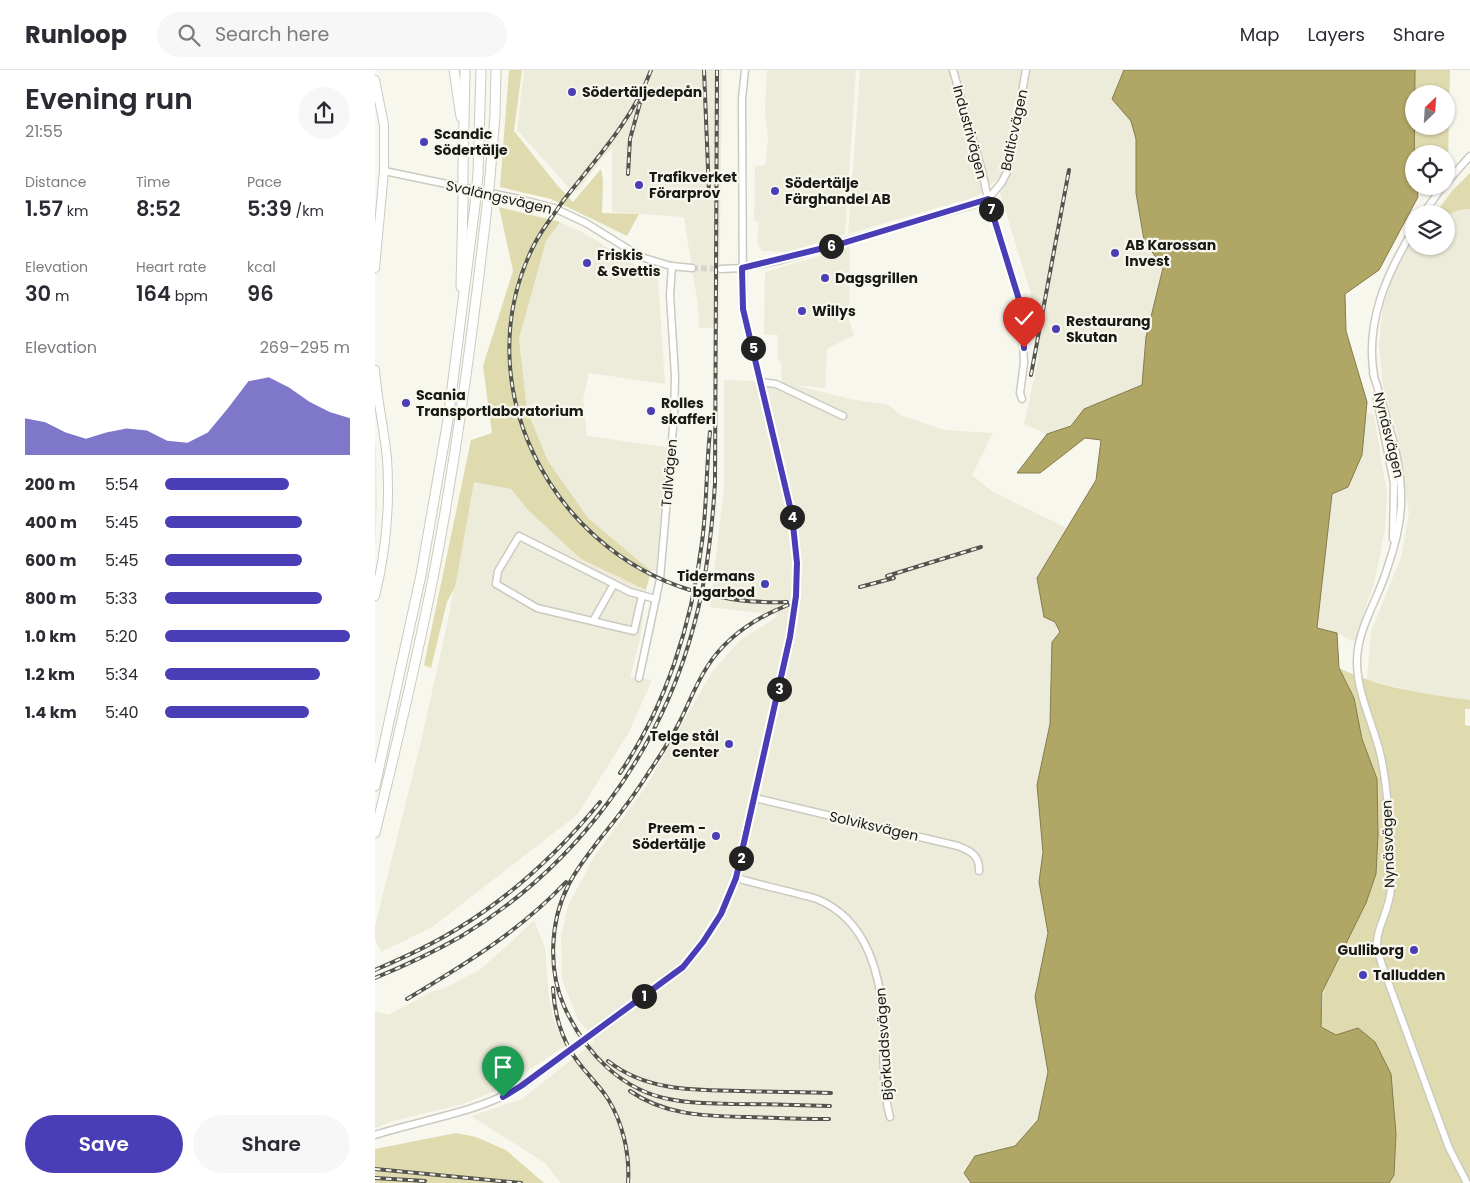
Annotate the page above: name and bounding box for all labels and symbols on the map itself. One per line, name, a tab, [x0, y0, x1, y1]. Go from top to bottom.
place label: Södertäljedepån	[582, 82, 702, 102]
street label: Industrivägen	[948, 83, 992, 181]
north arrow	[1405, 85, 1455, 135]
marker: Södertäljedepån	[566, 86, 578, 98]
street label: Balticvägen	[996, 87, 1032, 173]
place label: Scandic Södertälje	[434, 124, 508, 160]
marker: Scandic Södertälje	[418, 136, 430, 148]
place label: Trafikverket Förarprov	[649, 167, 737, 203]
place label: Södertälje Färghandel AB	[785, 173, 891, 209]
street label: Svalängsvägen	[444, 175, 554, 219]
marker: Trafikverket Förarprov	[633, 179, 645, 191]
marker: Södertälje Färghandel AB	[769, 185, 781, 197]
pin: 7	[979, 196, 1003, 222]
pin: 6	[819, 234, 843, 258]
place label: AB Karossan Invest	[1125, 235, 1216, 271]
place label: Friskis & Svettis	[597, 245, 661, 281]
marker: AB Karossan Invest	[1109, 247, 1121, 259]
marker: Friskis & Svettis	[581, 257, 593, 269]
place label: Dagsgrillen	[835, 268, 918, 288]
marker: Dagsgrillen	[819, 272, 831, 284]
pin	[1003, 297, 1045, 348]
place label: Willys	[812, 301, 856, 321]
marker: Willys	[796, 305, 808, 317]
place label: Restaurang Skutan	[1066, 311, 1151, 347]
marker: Restaurang Skutan	[1050, 323, 1062, 335]
pin: 5	[741, 336, 765, 360]
place label: Scania Transportlaboratorium	[416, 385, 584, 421]
street label: Nynäsvägen	[1369, 390, 1409, 480]
place label: Rolles skafferi	[661, 393, 716, 429]
marker: Scania Transportlaboratorium	[400, 397, 412, 409]
marker: Rolles skafferi	[645, 405, 657, 417]
street label: Tallvägen	[656, 438, 682, 508]
pin: 4	[779, 504, 805, 530]
place label: Tidermans bgarbod	[677, 566, 755, 602]
marker: Tidermans bgarbod	[759, 578, 771, 590]
pin: 3	[767, 676, 791, 702]
place label: Telge stål center	[650, 726, 719, 762]
marker: Telge stål center	[723, 738, 735, 750]
street label: Nynäsvägen	[1376, 800, 1400, 888]
street label: Solviksvägen	[827, 806, 921, 846]
place label: Preem - Södertälje	[632, 818, 706, 854]
marker: Preem - Södertälje	[710, 830, 722, 842]
pin: 2	[729, 846, 753, 870]
place label: Gulliborg	[1338, 940, 1404, 960]
marker: Gulliborg	[1408, 944, 1420, 956]
place label: Talludden	[1373, 965, 1446, 985]
marker: Talludden	[1357, 969, 1369, 981]
pin: 1	[631, 984, 657, 1008]
street label: Björkuddsvägen	[870, 987, 898, 1101]
pin	[482, 1046, 524, 1097]

